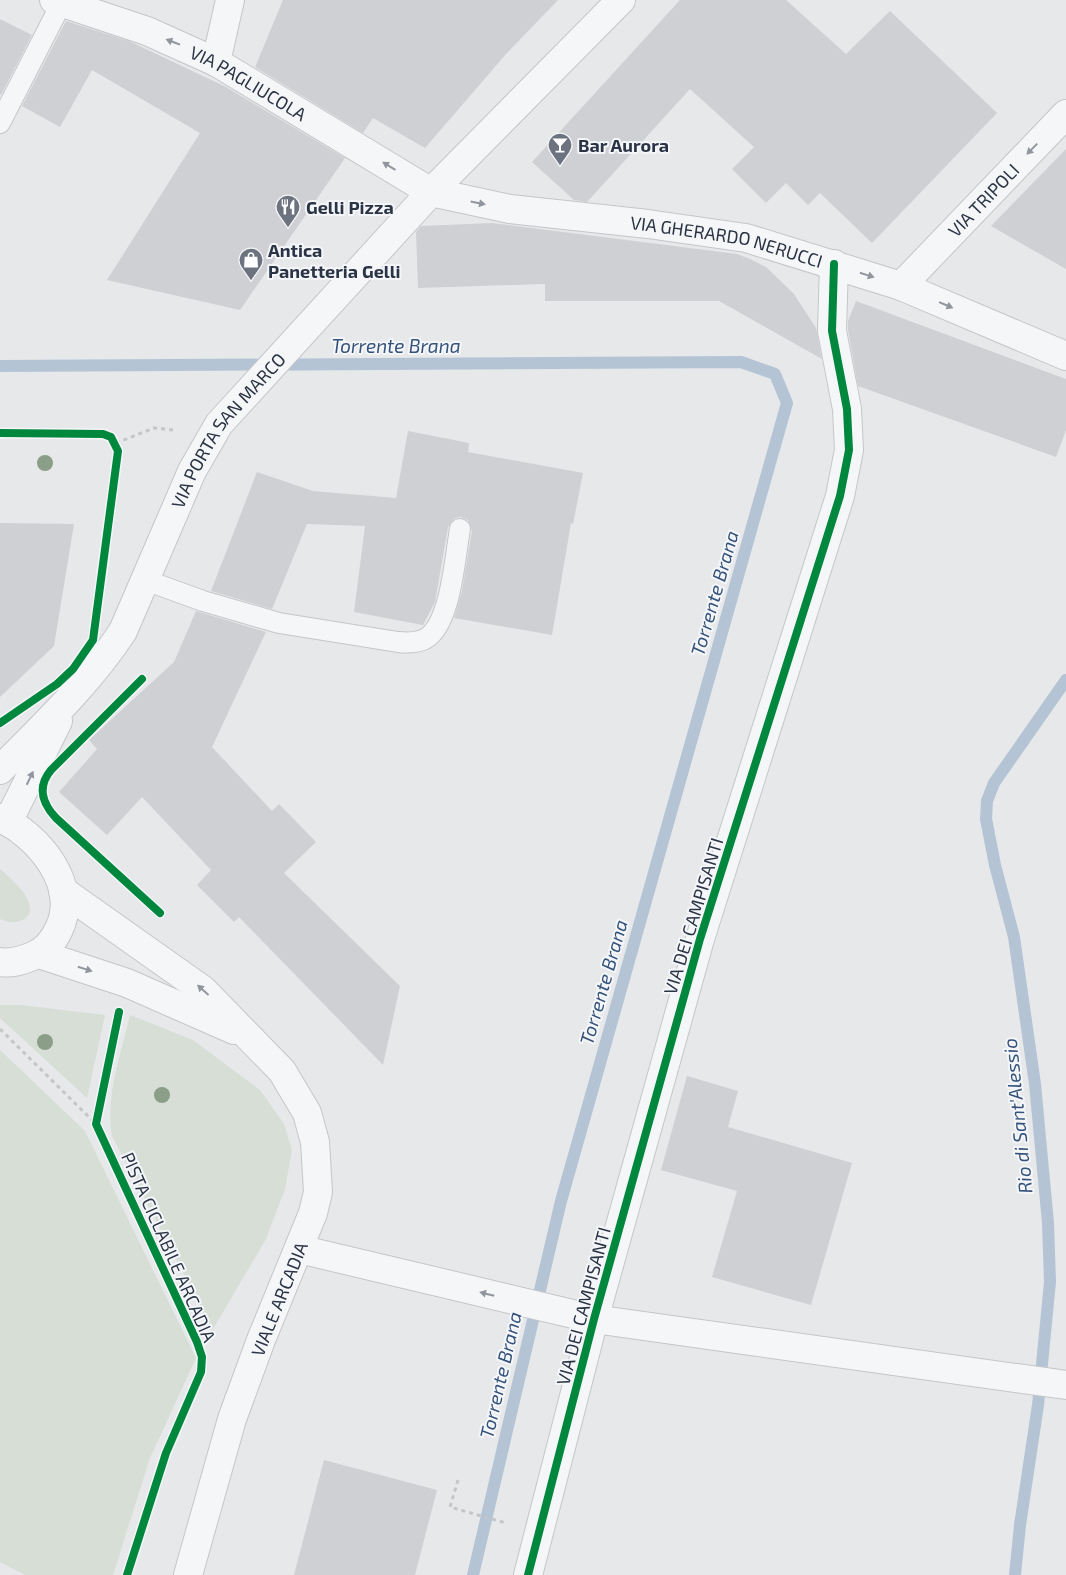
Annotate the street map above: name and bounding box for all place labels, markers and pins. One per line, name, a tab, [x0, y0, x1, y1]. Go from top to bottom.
bar icon: Bar Aurora	[547, 132, 573, 166]
place label: Bar Aurora	[578, 134, 669, 156]
restaurant icon: Gelli Pizza	[275, 194, 301, 228]
place label: Gelli Pizza	[306, 196, 394, 218]
place label: Antica Panetteria Gelli	[268, 239, 401, 282]
shop icon: Antica Panetteria Gelli	[238, 247, 264, 281]

